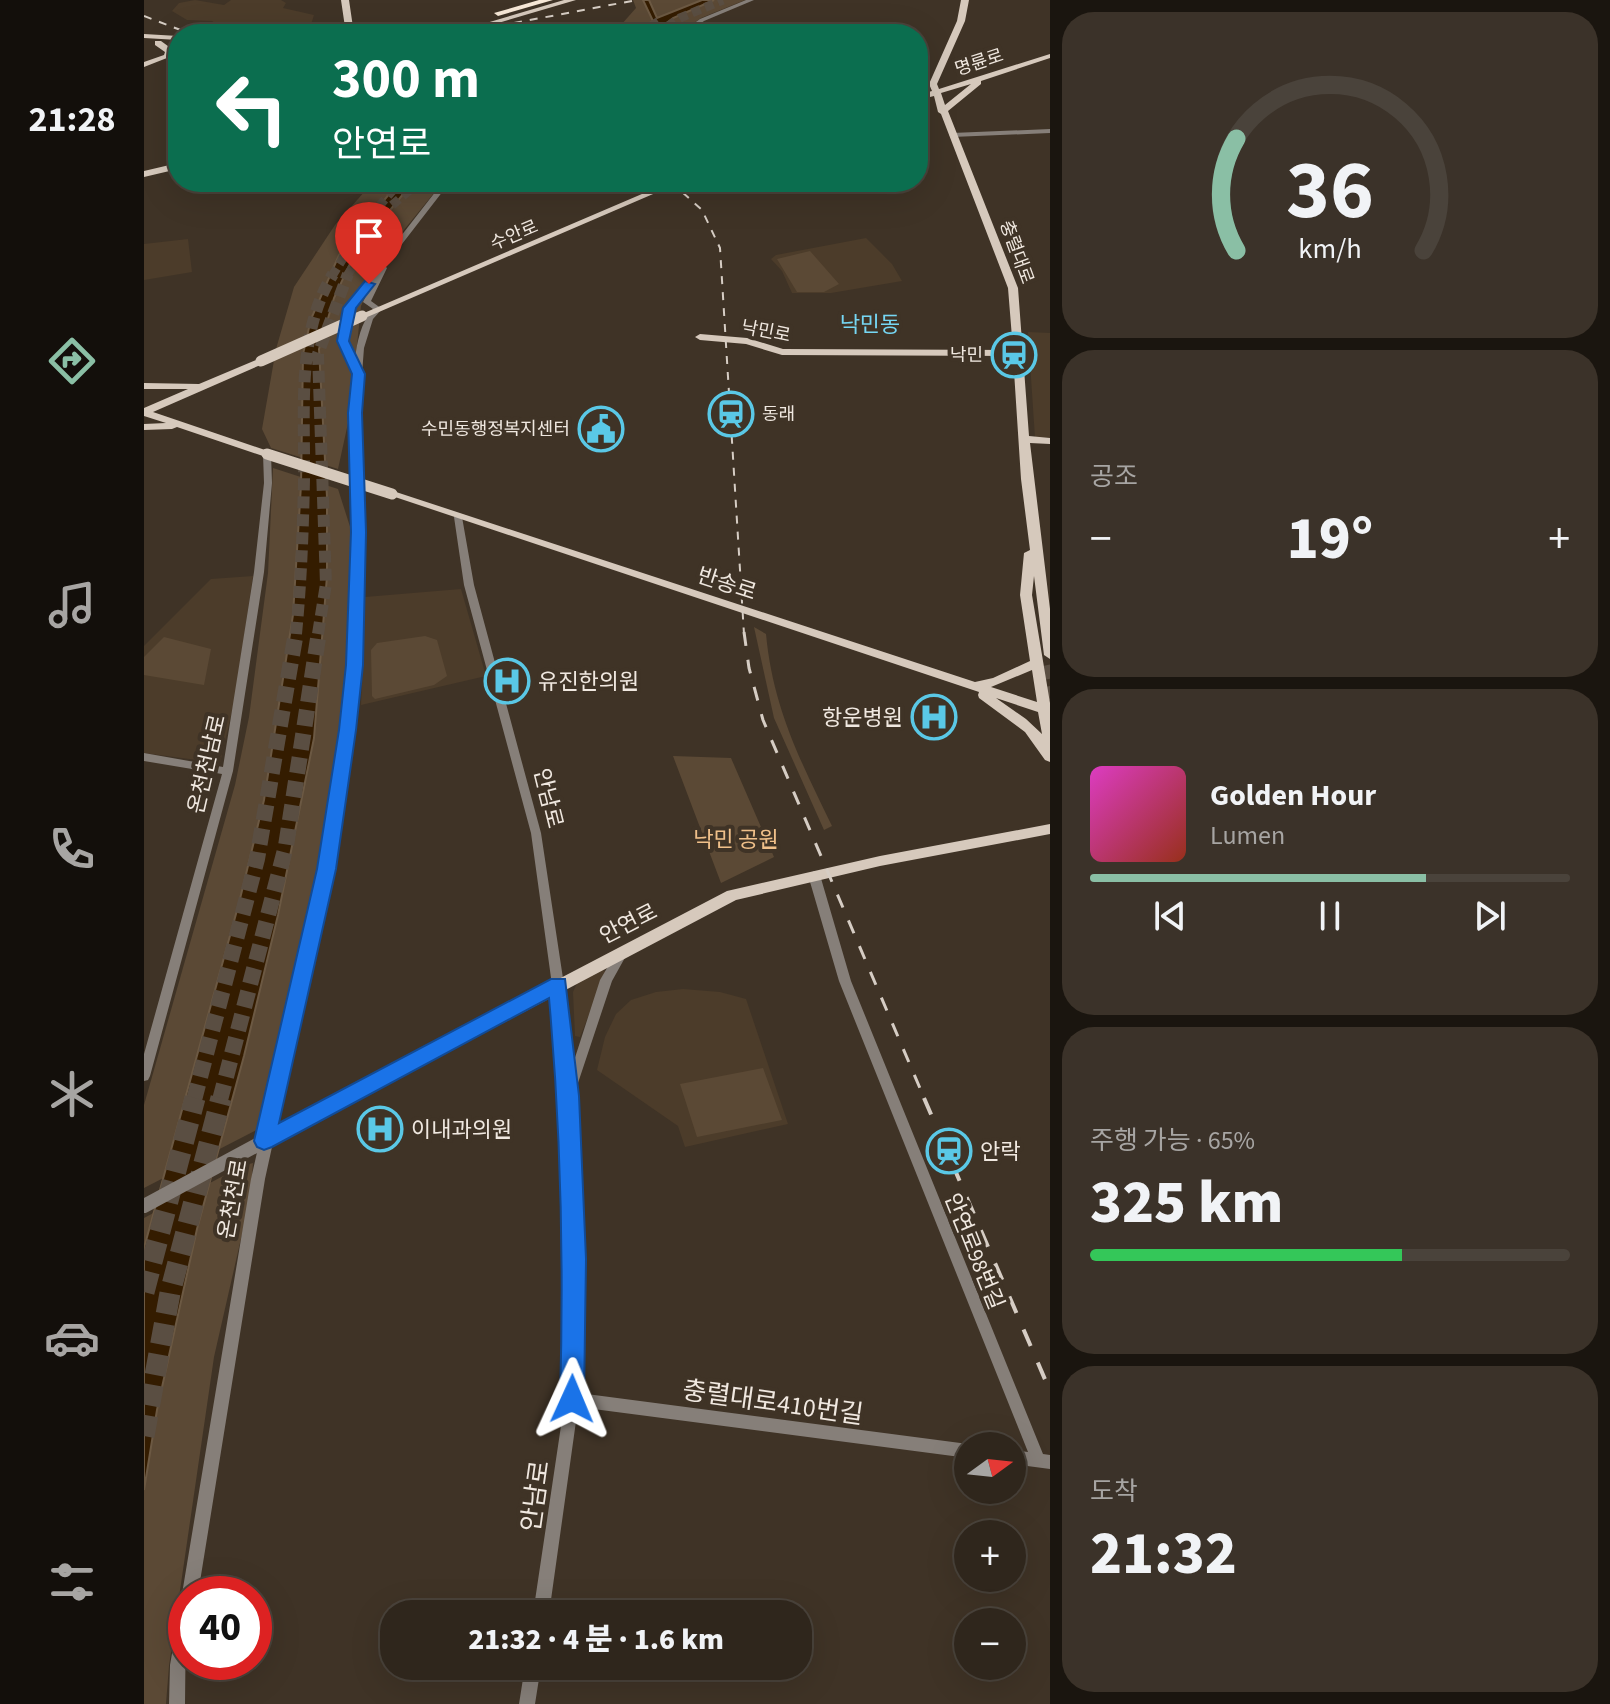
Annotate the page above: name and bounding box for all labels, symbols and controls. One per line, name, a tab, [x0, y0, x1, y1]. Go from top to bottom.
text: 300 m	[332, 40, 480, 119]
street label: 명륜로	[952, 43, 1007, 82]
icon: left	[200, 56, 304, 160]
text: 21:28	[29, 94, 115, 145]
text: 안연로	[332, 119, 431, 170]
text: 36	[1286, 132, 1374, 250]
pin	[335, 202, 403, 284]
icon: arrive	[347, 214, 391, 258]
street label: 수안로	[486, 214, 542, 257]
street label: 충렬대로	[993, 217, 1040, 288]
text: km/h	[1298, 229, 1362, 269]
district label: 낙민동	[840, 309, 900, 341]
street label: 낙민로	[739, 314, 793, 349]
station icon: 낙민	[990, 331, 1038, 379]
icon: directions	[44, 333, 100, 389]
place label: 낙민	[950, 343, 983, 368]
station icon: 동래	[707, 390, 755, 438]
place label: 동래	[762, 402, 795, 427]
public building icon: 수민동행정복지센터	[577, 405, 625, 453]
place label: 수민동행정복지센터	[421, 417, 570, 442]
text: 공조	[1090, 458, 1138, 495]
text: 19°	[1287, 497, 1373, 582]
text: −	[1090, 508, 1112, 571]
text: +	[1548, 508, 1570, 571]
street label: 반송로	[693, 559, 761, 609]
icon: music	[44, 577, 100, 633]
hospital icon: 유진한의원	[483, 657, 531, 705]
place label: 유진한의원	[538, 666, 639, 698]
hospital icon: 항운병원	[910, 693, 958, 741]
place label: 항운병원	[822, 702, 903, 734]
street label: 온천천남로	[180, 711, 234, 817]
street label: 안남로	[525, 765, 571, 832]
text: Golden Hour	[1210, 774, 1376, 817]
text: Lumen	[1210, 817, 1285, 854]
icon: phone	[44, 821, 100, 877]
park label: 낙민 공원	[693, 824, 779, 856]
icon: previous	[1148, 894, 1192, 938]
icon: pause	[1308, 894, 1352, 938]
icon: next	[1468, 894, 1512, 938]
street label: 안연로	[594, 896, 663, 952]
icon: climate	[44, 1066, 100, 1122]
hospital icon: 이내과의원	[356, 1105, 404, 1153]
place label: 이내과의원	[411, 1114, 512, 1146]
text: 주행 가능 · 65%	[1090, 1122, 1255, 1159]
station icon: 안락	[925, 1127, 973, 1175]
place label: 안락	[980, 1136, 1020, 1168]
street label: 온천천로	[210, 1157, 256, 1242]
text: 325 km	[1090, 1161, 1283, 1246]
street label: 안연로98번길	[936, 1188, 1012, 1314]
icon: car	[44, 1310, 100, 1366]
position arrow	[530, 1357, 614, 1441]
street label: 충렬대로410번길	[680, 1371, 866, 1434]
north arrow	[954, 1432, 1026, 1504]
map controls	[954, 1432, 1026, 1680]
street label: 안남로	[512, 1458, 559, 1534]
text: 도착	[1090, 1473, 1138, 1510]
text: 21:32	[1090, 1512, 1237, 1597]
button: +	[954, 1520, 1026, 1592]
icon: filters	[44, 1554, 100, 1610]
speed limit sign: 40	[168, 1576, 272, 1680]
button: −	[954, 1608, 1026, 1680]
text: 21:32 · 4 분 · 1.6 km	[468, 1618, 724, 1661]

